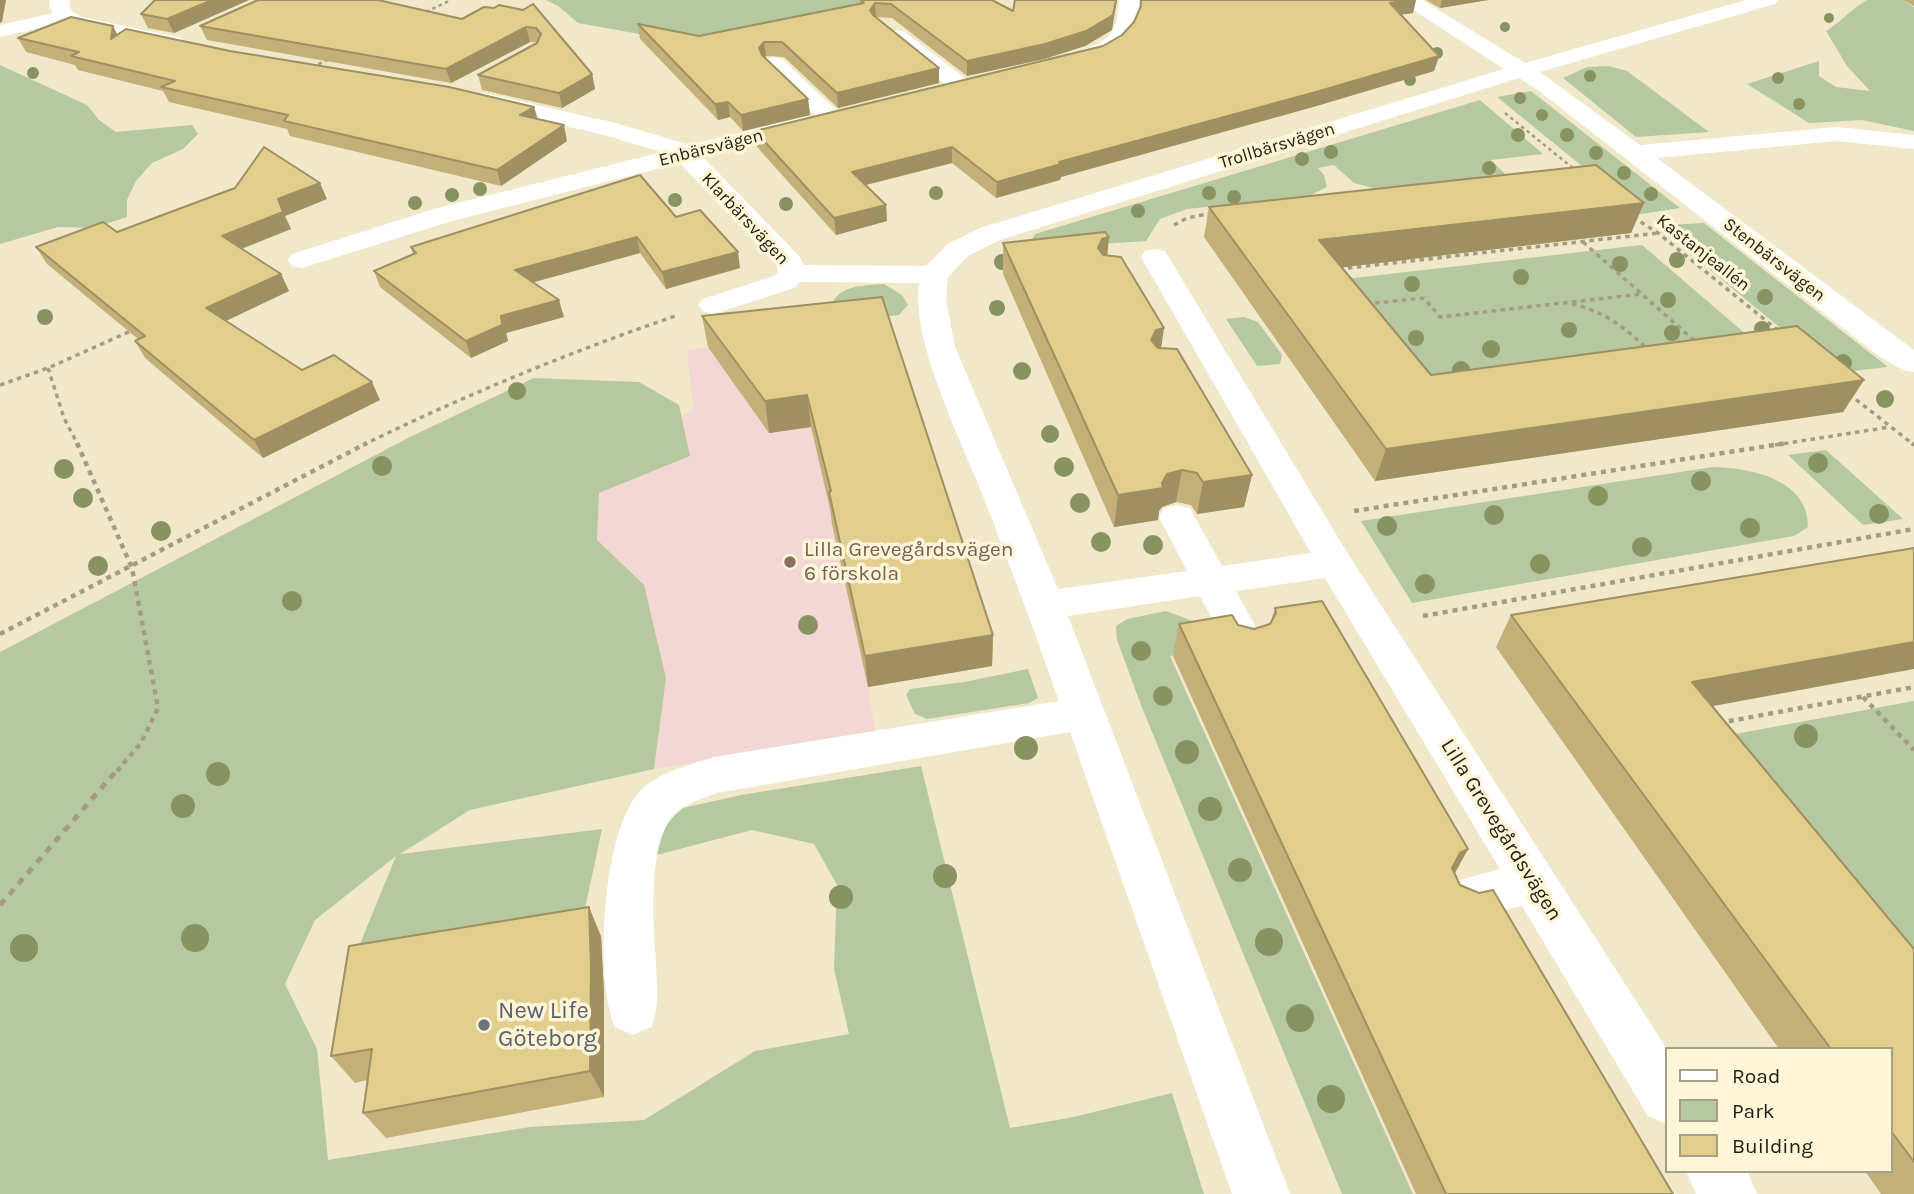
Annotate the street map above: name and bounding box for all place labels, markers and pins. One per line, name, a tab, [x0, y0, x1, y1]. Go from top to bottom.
place label: Lilla Grevegårdsvägen 6 förskola	[804, 537, 1014, 587]
marker: Lilla Grevegårdsvägen 6 förskola	[782, 554, 798, 570]
place label: New Life Göteborg	[498, 997, 597, 1053]
marker: New Life Göteborg	[476, 1017, 492, 1033]

